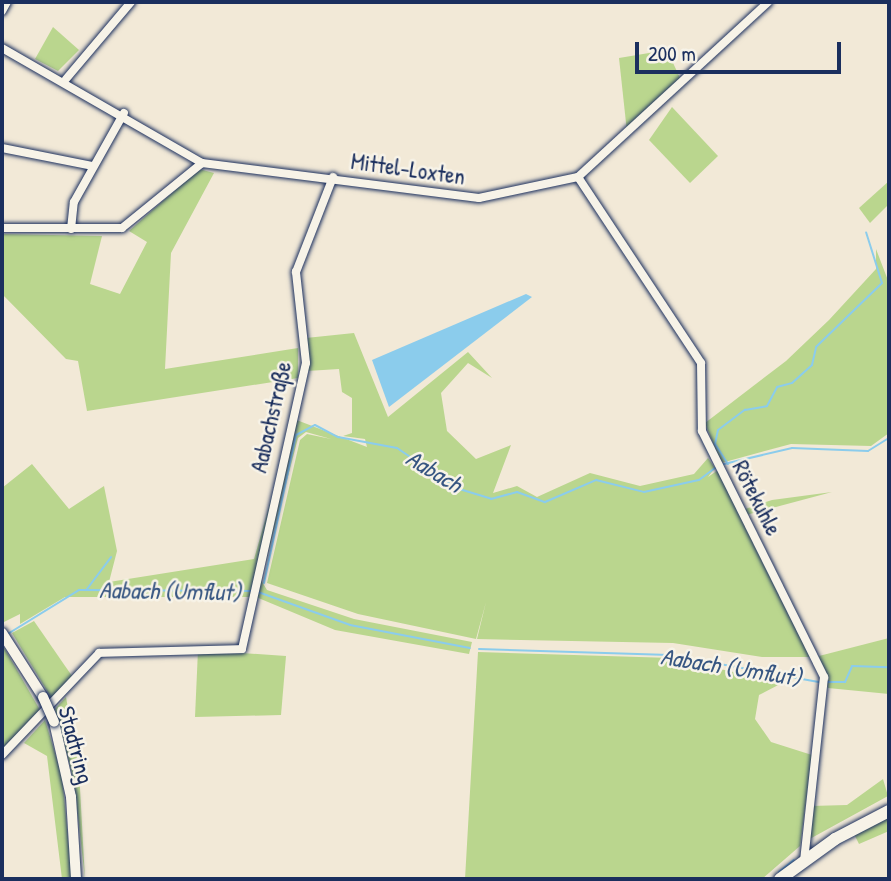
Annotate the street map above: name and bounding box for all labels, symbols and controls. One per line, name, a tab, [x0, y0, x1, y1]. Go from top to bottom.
scale bar	[639, 28, 846, 72]
text: 200 m	[648, 39, 696, 68]
street label: Mittel-Loxten	[349, 147, 467, 191]
street label: Aabachstraße	[245, 359, 297, 475]
water label: Aabach	[401, 443, 467, 499]
street label: Rötekuhle	[726, 456, 788, 540]
water label: Aabach (Umflut)	[99, 575, 241, 607]
water label: Aabach (Umflut)	[659, 642, 803, 692]
street label: Stadtring	[52, 703, 100, 787]

